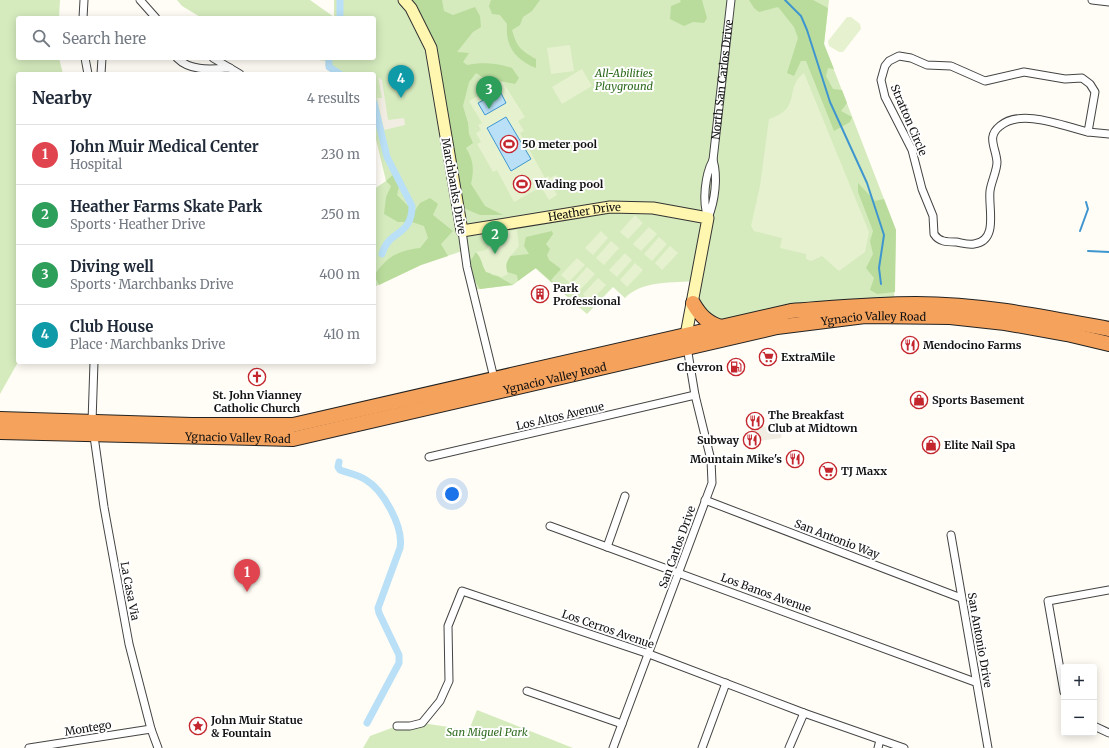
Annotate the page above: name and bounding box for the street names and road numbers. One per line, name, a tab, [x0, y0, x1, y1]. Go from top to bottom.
street label: North San Carlos Drive	[708, 18, 736, 140]
street label: Stratton Circle	[888, 82, 930, 158]
street label: Marchbanks Drive	[439, 137, 469, 235]
street label: Heather Drive	[547, 200, 621, 224]
street label: Ygnacio Valley Road	[819, 309, 927, 329]
street label: Ygnacio Valley Road	[501, 360, 608, 397]
street label: Los Altos Avenue	[515, 399, 605, 433]
street label: Ygnacio Valley Road	[184, 429, 291, 446]
street label: San Carlos Drive	[656, 504, 698, 590]
street label: San Antonio Way	[792, 516, 882, 562]
street label: La Casa Via	[117, 560, 143, 622]
street label: Los Banos Avenue	[719, 570, 813, 616]
street label: San Antonio Drive	[965, 591, 995, 689]
street label: Los Cerros Avenue	[560, 607, 656, 651]
street label: Montego	[64, 717, 113, 739]

